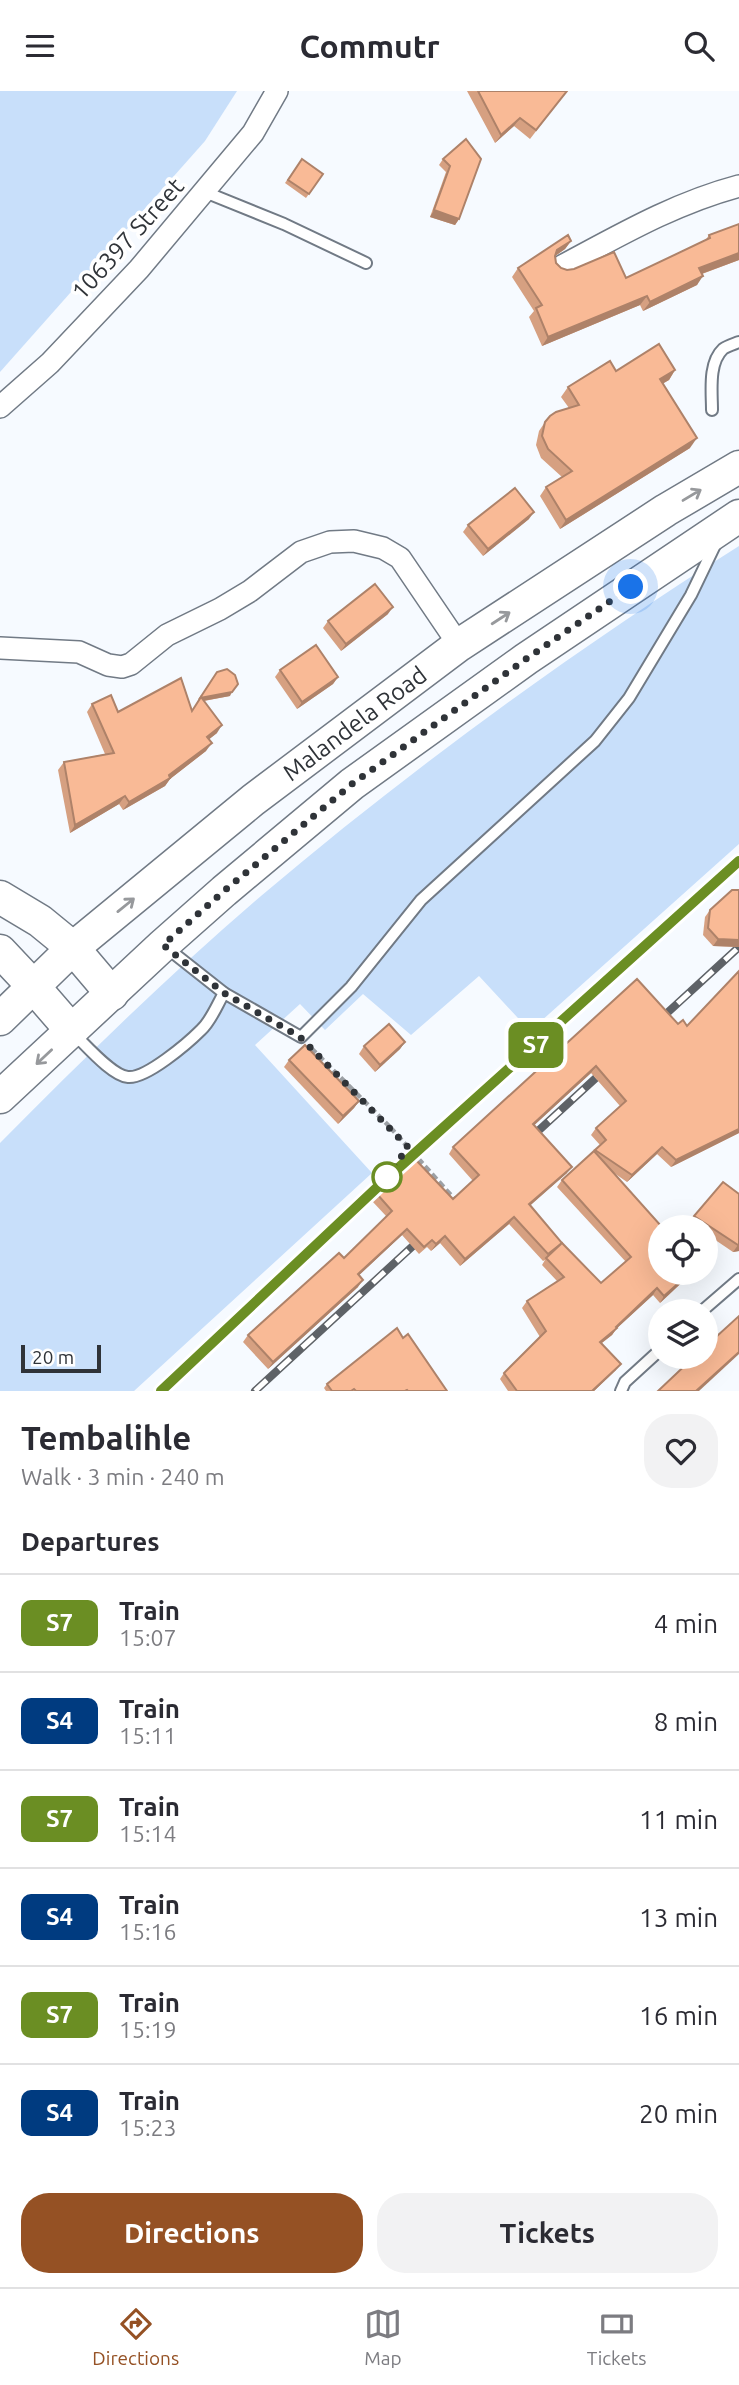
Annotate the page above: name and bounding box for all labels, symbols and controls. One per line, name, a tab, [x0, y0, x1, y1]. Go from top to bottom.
icon: menu	[21, 27, 59, 65]
icon: search	[680, 27, 718, 65]
text: Commutr	[299, 28, 440, 64]
street label: 106397 Street	[66, 172, 189, 305]
one-way arrow	[682, 488, 702, 502]
your location	[613, 569, 648, 604]
one-way arrow	[491, 611, 510, 626]
street label: Malandela Road	[278, 661, 432, 786]
one-way arrow	[116, 897, 134, 913]
line badge: S7	[504, 1022, 568, 1068]
text: S7	[522, 1031, 550, 1058]
one-way arrow	[35, 1049, 53, 1065]
unlabelled marker	[372, 1162, 402, 1192]
map controls	[648, 1215, 718, 1369]
button: locate	[648, 1215, 718, 1285]
button: layers	[648, 1299, 718, 1369]
scale bar	[21, 1342, 102, 1374]
text: 20 m	[32, 1346, 74, 1368]
button: heart	[644, 1414, 718, 1488]
text: Tembalihle	[21, 1419, 191, 1456]
text: Walk · 3 min · 240 m	[21, 1464, 225, 1489]
text: Departures	[21, 1527, 159, 1556]
text: Train	[119, 1596, 180, 1625]
text: S7	[46, 1609, 73, 1636]
text: 4 min	[654, 1609, 718, 1638]
text: 15:07	[119, 1625, 177, 1650]
text: Train	[119, 1694, 180, 1723]
text: S4	[46, 1707, 73, 1734]
text: 8 min	[654, 1707, 718, 1736]
text: 15:11	[119, 1723, 177, 1748]
text: Train	[119, 1792, 180, 1821]
text: S7	[46, 1805, 73, 1832]
text: 11 min	[639, 1805, 718, 1834]
text: 15:14	[119, 1821, 177, 1846]
text: Train	[119, 1890, 180, 1919]
text: S4	[46, 1903, 73, 1930]
text: 13 min	[639, 1903, 718, 1932]
text: 15:16	[119, 1919, 177, 1944]
text: Train	[119, 1988, 180, 2017]
text: S7	[46, 2001, 73, 2028]
text: 16 min	[639, 2001, 718, 2030]
text: 15:19	[119, 2017, 177, 2042]
text: Train	[119, 2086, 180, 2115]
text: S4	[46, 2099, 73, 2126]
text: 20 min	[639, 2099, 718, 2128]
text: 15:23	[119, 2115, 177, 2140]
button: Directions	[21, 2193, 363, 2273]
button: Tickets	[377, 2193, 718, 2273]
tab: Directions	[92, 2305, 179, 2369]
tab: Map	[364, 2305, 402, 2369]
tab: Tickets	[587, 2305, 647, 2369]

